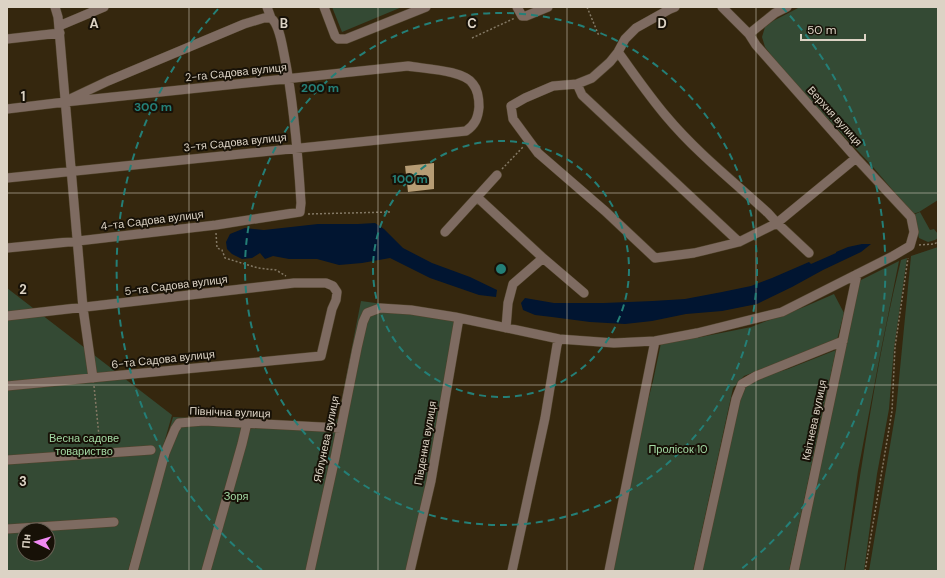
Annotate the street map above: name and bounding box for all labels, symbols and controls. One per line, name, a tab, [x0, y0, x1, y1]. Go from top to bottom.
text: A	[89, 15, 99, 32]
text: B	[280, 15, 288, 32]
text: C	[467, 15, 477, 32]
text: D	[657, 15, 667, 32]
scale bar	[801, 16, 865, 42]
text: 50 m	[807, 22, 836, 38]
street label: 2-га Садова вулиця	[184, 60, 288, 84]
text: 200 m	[301, 80, 339, 96]
street label: Верхня вулиця	[805, 83, 866, 149]
text: 1	[21, 88, 25, 105]
text: 300 m	[134, 99, 172, 115]
street label: 3-тя Садова вулиця	[183, 130, 287, 154]
text: 100 m	[392, 171, 428, 187]
street label: 4-та Садова вулиця	[100, 207, 204, 233]
centre of rings	[494, 262, 508, 276]
street label: 5-та Садова вулиця	[124, 272, 228, 298]
text: 2	[19, 281, 27, 298]
street label: 6-та Садова вулиця	[111, 347, 215, 371]
street label: Квітнева вулиця	[799, 378, 829, 462]
street label: Яблунева вулиця	[310, 394, 342, 484]
street label: Південна вулиця	[411, 400, 439, 486]
street label: Північна вулиця	[189, 404, 271, 420]
park label: Весна садове товариство	[49, 431, 119, 458]
park label: Пролісок 10	[648, 442, 708, 456]
text: 3	[19, 473, 27, 490]
park label: Зоря	[224, 489, 248, 503]
north arrow	[16, 522, 56, 562]
text: Пн	[18, 533, 34, 549]

